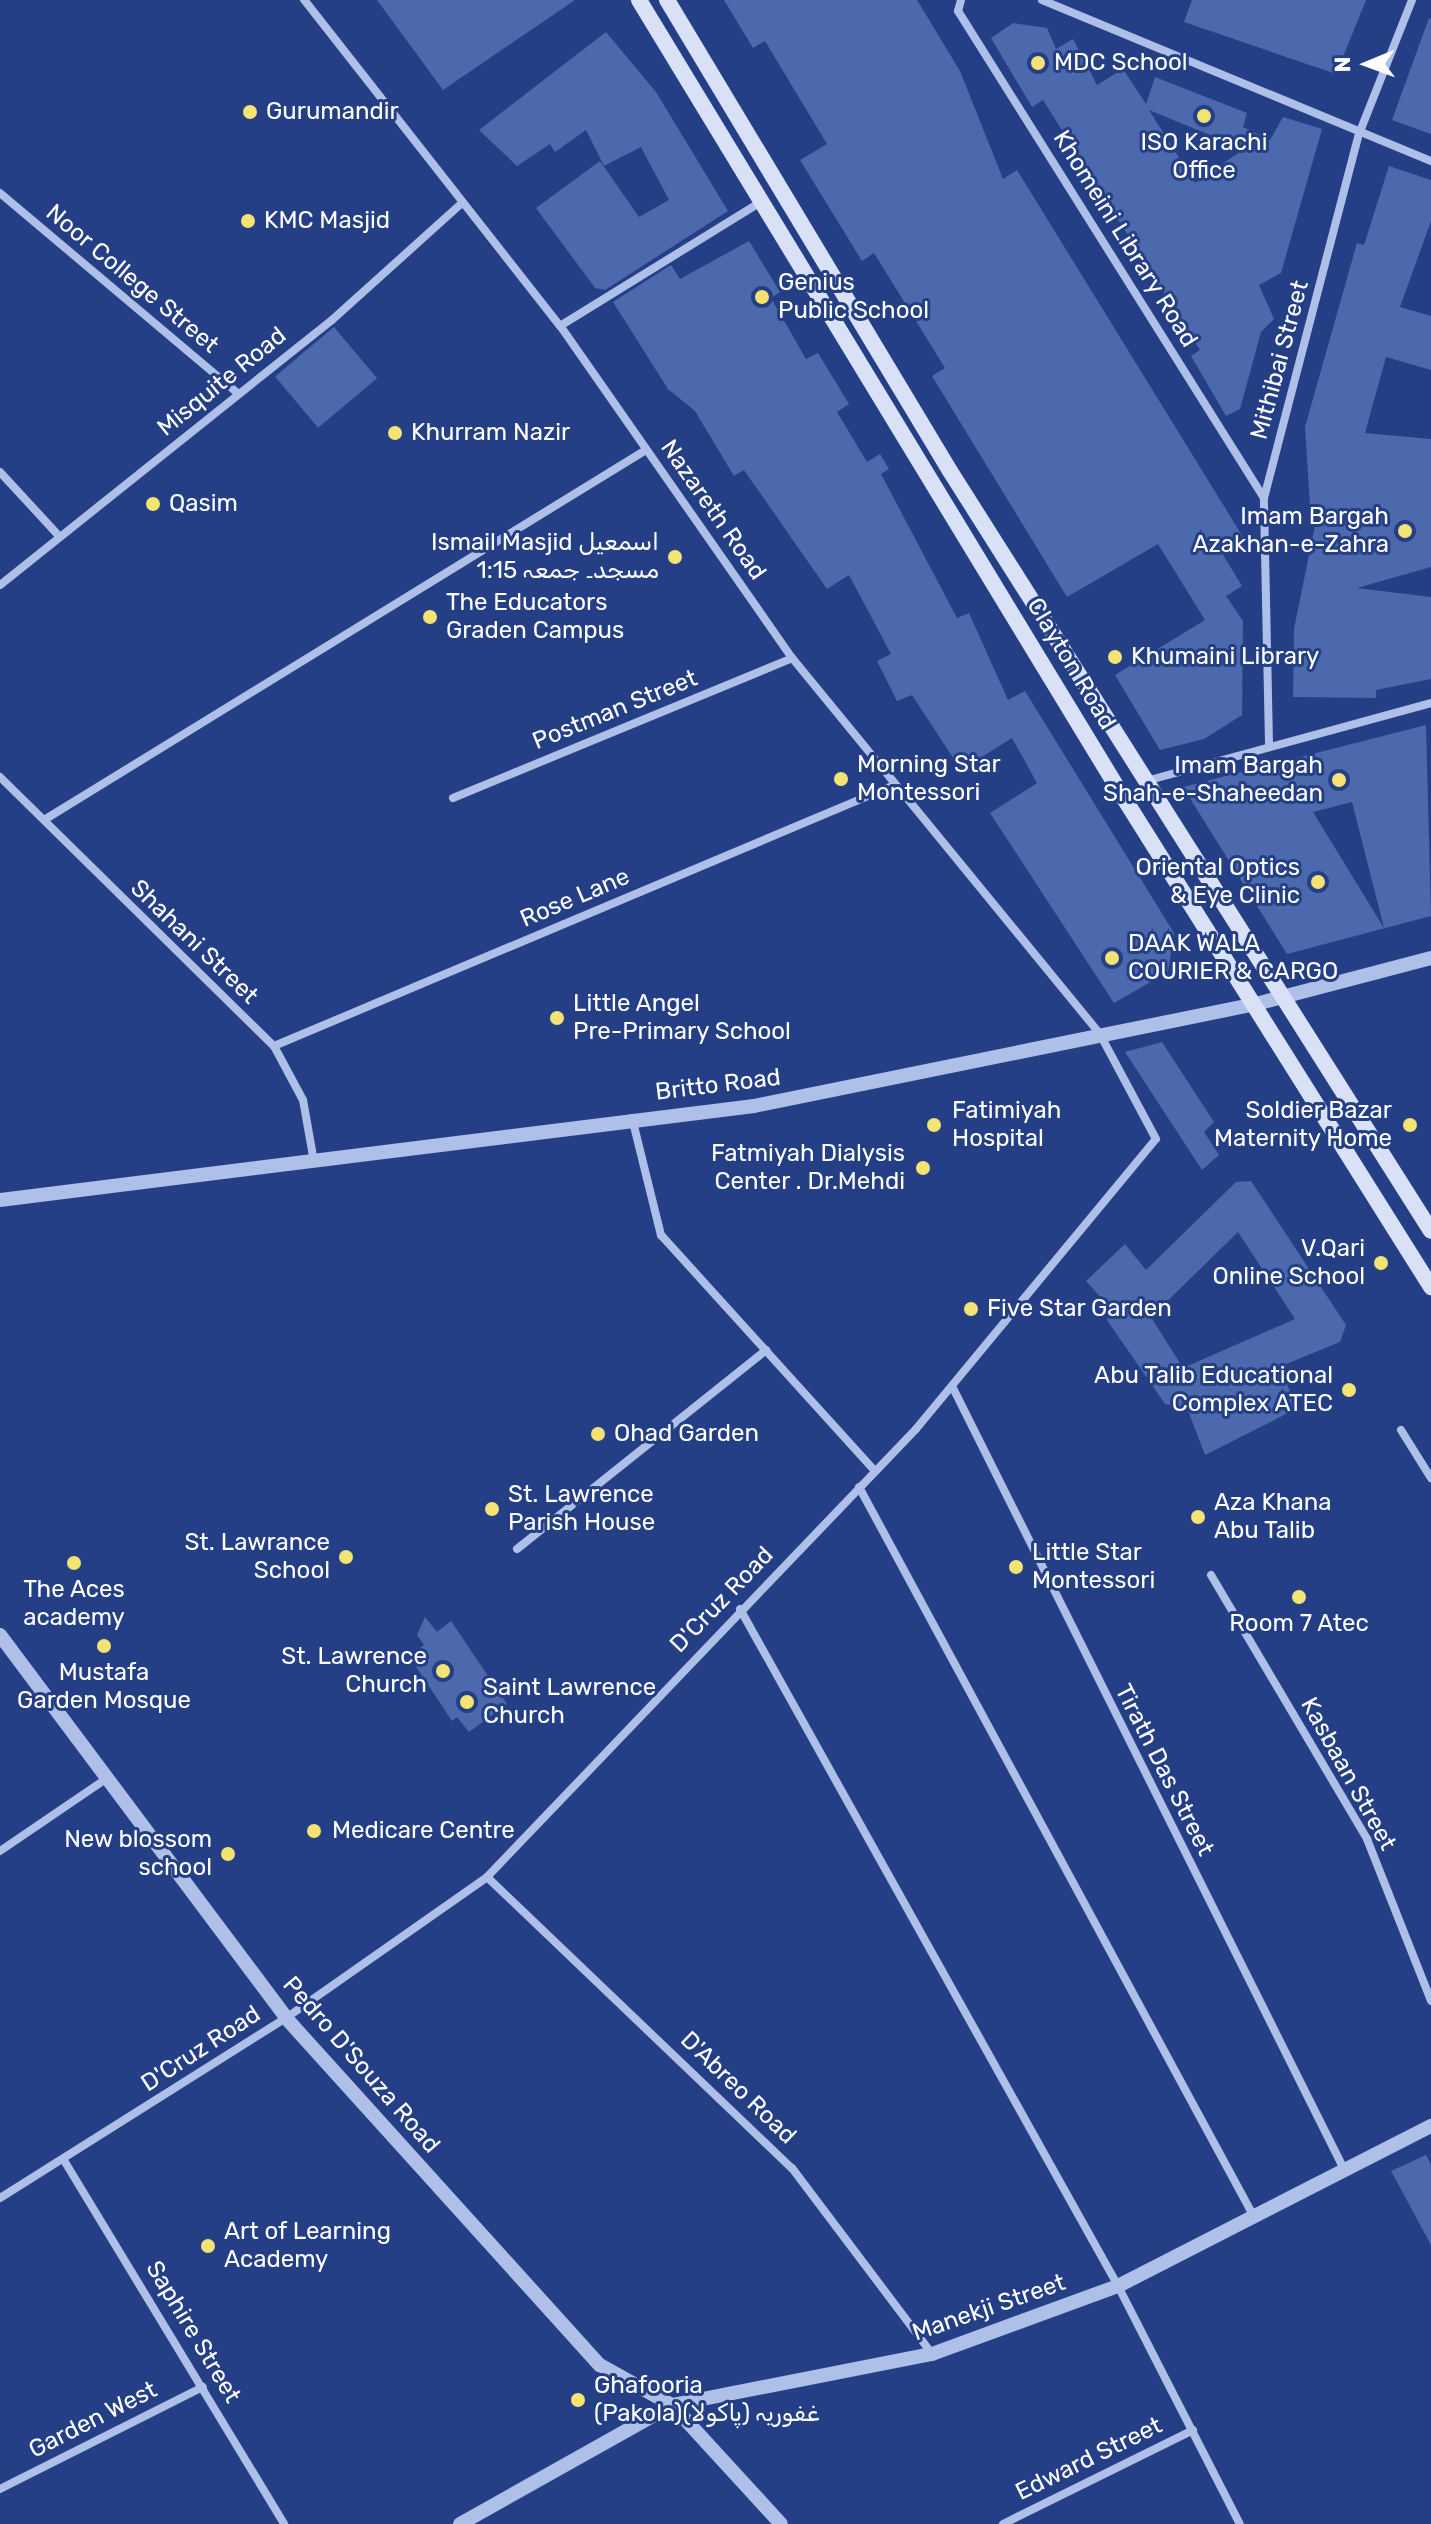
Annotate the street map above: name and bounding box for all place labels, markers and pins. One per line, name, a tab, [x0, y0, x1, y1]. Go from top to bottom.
place label: MDC School	[1054, 49, 1188, 77]
marker: MDC School	[1029, 54, 1047, 72]
place label: Gurumandir	[266, 98, 399, 126]
marker: Gurumandir	[241, 103, 259, 121]
marker: ISO Karachi Office	[1195, 107, 1213, 125]
place label: ISO Karachi Office	[1141, 129, 1267, 185]
place label: KMC Masjid	[264, 207, 390, 235]
marker: KMC Masjid	[239, 212, 257, 230]
place label: Genius Public School	[778, 269, 929, 325]
marker: Genius Public School	[753, 288, 771, 306]
place label: Khurram Nazir	[411, 419, 570, 447]
marker: Khurram Nazir	[386, 424, 404, 442]
place label: Qasim	[169, 490, 238, 518]
marker: Qasim	[144, 495, 162, 513]
place label: Imam Bargah Azakhan-e-Zahra	[1193, 503, 1389, 559]
marker: Imam Bargah Azakhan-e-Zahra	[1396, 522, 1414, 540]
place label: Ismail Masjid اسمعیل مسجد۔ جمعہ 1:15	[431, 529, 659, 585]
marker: Ismail Masjid اسمعیل مسجد۔ جمعہ 1:15	[666, 548, 684, 566]
place label: The Educators Graden Campus	[446, 589, 624, 645]
marker: The Educators Graden Campus	[421, 608, 439, 626]
place label: Khumaini Library	[1131, 643, 1319, 671]
marker: Khumaini Library	[1106, 648, 1124, 666]
place label: Morning Star Montessori	[857, 751, 1001, 807]
place label: Imam Bargah Shah-e-Shaheedan	[1103, 752, 1323, 808]
marker: Morning Star Montessori	[832, 770, 850, 788]
marker: Imam Bargah Shah-e-Shaheedan	[1330, 771, 1348, 789]
place label: Oriental Optics & Eye Clinic	[1136, 854, 1300, 910]
marker: Oriental Optics & Eye Clinic	[1307, 871, 1329, 893]
place label: DAAK WALA COURIER & CARGO	[1128, 930, 1338, 986]
marker: DAAK WALA COURIER & CARGO	[1103, 949, 1121, 967]
place label: Little Angel Pre-Primary School	[573, 990, 792, 1046]
marker: Little Angel Pre-Primary School	[548, 1009, 566, 1027]
place label: Fatimiyah Hospital	[952, 1097, 1061, 1153]
place label: Soldier Bazar Maternity Home	[1213, 1097, 1392, 1153]
marker: Fatimiyah Hospital	[923, 1114, 945, 1136]
marker: Soldier Bazar Maternity Home	[1399, 1114, 1421, 1136]
place label: Fatmiyah Dialysis Center . Dr.Mehdi	[711, 1140, 905, 1196]
marker: Fatmiyah Dialysis Center . Dr.Mehdi	[912, 1157, 934, 1179]
place label: V.Qari Online School	[1213, 1235, 1365, 1291]
marker: V.Qari Online School	[1372, 1254, 1390, 1272]
place label: Five Star Garden	[987, 1295, 1172, 1323]
marker: Five Star Garden	[962, 1300, 980, 1318]
place label: Abu Talib Educational Complex ATEC	[1093, 1362, 1333, 1418]
marker: Abu Talib Educational Complex ATEC	[1340, 1381, 1358, 1399]
place label: Ohad Garden	[614, 1420, 759, 1448]
marker: Ohad Garden	[589, 1425, 607, 1443]
place label: St. Lawrence Parish House	[508, 1481, 655, 1537]
place label: Aza Khana Abu Talib	[1214, 1489, 1332, 1545]
marker: St. Lawrence Parish House	[483, 1500, 501, 1518]
marker: Aza Khana Abu Talib	[1189, 1508, 1207, 1526]
place label: St. Lawrance School	[184, 1529, 330, 1585]
place label: Little Star Montessori	[1032, 1539, 1155, 1595]
marker: St. Lawrance School	[337, 1548, 355, 1566]
marker: The Aces academy	[65, 1554, 83, 1572]
marker: Little Star Montessori	[1007, 1558, 1025, 1576]
place label: The Aces academy	[23, 1576, 125, 1632]
marker: Room 7 Atec	[1290, 1588, 1308, 1606]
place label: Room 7 Atec	[1229, 1610, 1369, 1638]
marker: Mustafa Garden Mosque	[95, 1637, 113, 1655]
place label: St. Lawrence Church	[281, 1643, 427, 1699]
place label: Mustafa Garden Mosque	[17, 1659, 191, 1715]
marker: St. Lawrence Church	[434, 1662, 452, 1680]
place label: Saint Lawrence Church	[483, 1674, 656, 1730]
marker: Saint Lawrence Church	[458, 1693, 476, 1711]
place label: Medicare Centre	[332, 1817, 515, 1845]
marker: Medicare Centre	[303, 1820, 325, 1842]
place label: New blossom school	[64, 1826, 212, 1882]
marker: New blossom school	[219, 1845, 237, 1863]
place label: Art of Learning Academy	[224, 2218, 391, 2274]
marker: Art of Learning Academy	[199, 2237, 217, 2255]
place label: Ghafooria (Pakola)غفوریہ (پاکولا)	[594, 2372, 819, 2428]
marker: Ghafooria (Pakola)غفوریہ (پاکولا)	[569, 2391, 587, 2409]

